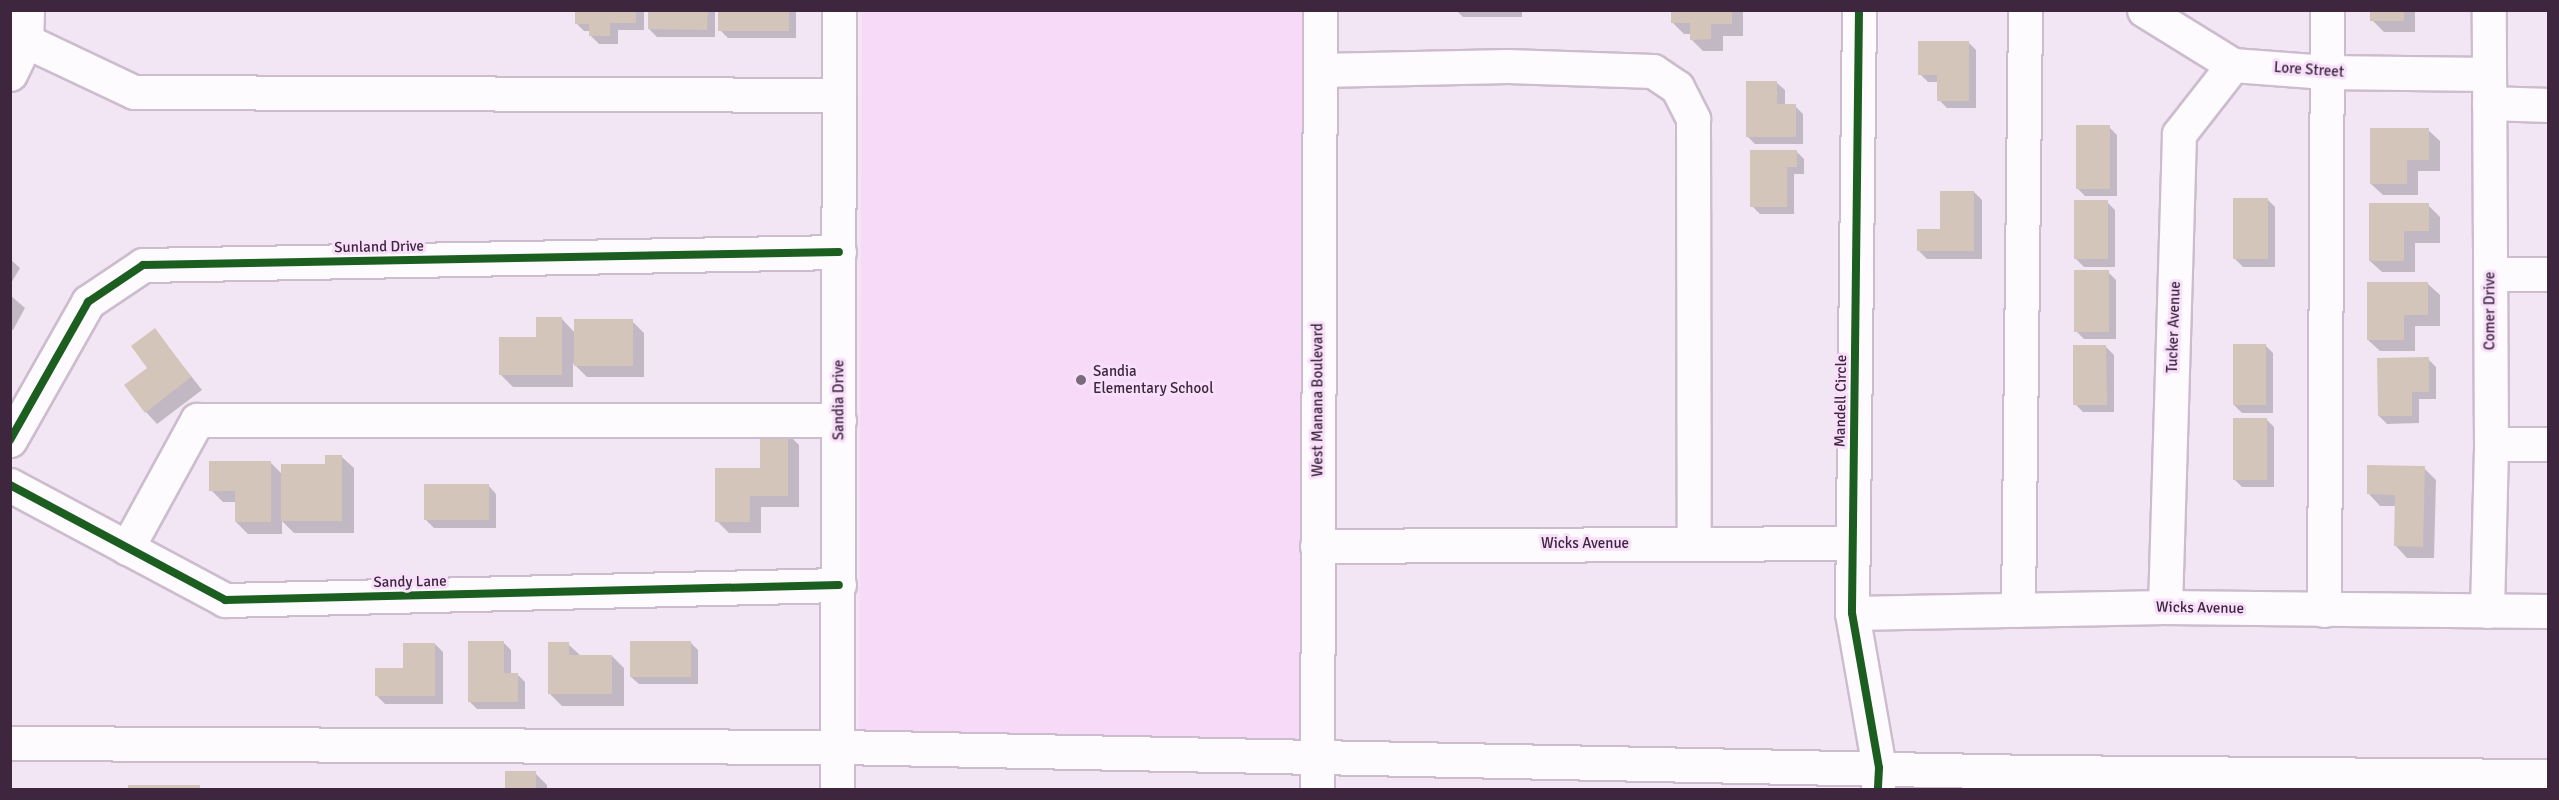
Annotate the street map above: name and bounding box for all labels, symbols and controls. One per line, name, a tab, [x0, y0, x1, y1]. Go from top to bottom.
street label: Lore Street	[2273, 59, 2345, 81]
street label: Sunland Drive	[334, 237, 424, 257]
street label: Comer Drive	[2481, 272, 2499, 350]
street label: Tucker Avenue	[2163, 281, 2185, 373]
street label: West Manana Boulevard	[1309, 323, 1327, 477]
street label: Mandell Circle	[1831, 355, 1851, 447]
street label: Sandia Drive	[830, 360, 848, 440]
place label: Sandia Elementary School	[1093, 362, 1214, 397]
marker: Sandia Elementary School	[1074, 373, 1088, 387]
street label: Wicks Avenue	[1541, 535, 1629, 553]
street label: Sandy Lane	[373, 572, 447, 592]
street label: Wicks Avenue	[2156, 598, 2244, 618]

